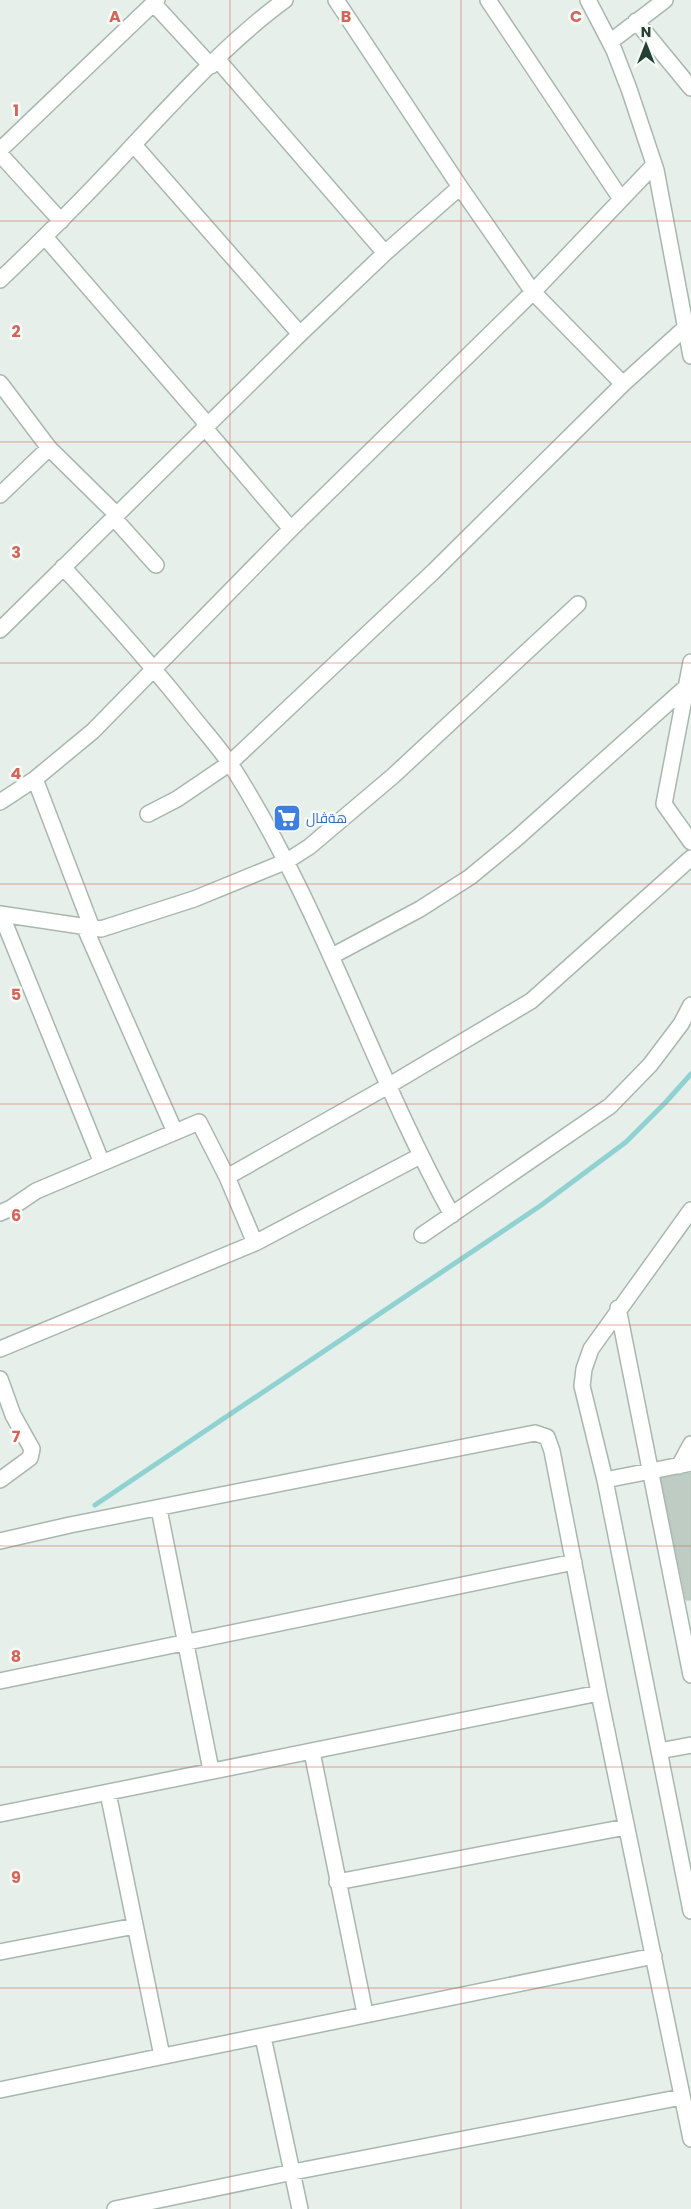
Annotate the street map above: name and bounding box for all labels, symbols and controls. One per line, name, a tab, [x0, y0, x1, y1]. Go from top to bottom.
text: A	[109, 5, 121, 28]
text: B	[341, 5, 351, 28]
text: C	[570, 5, 582, 28]
north arrow	[621, 20, 671, 70]
text: N	[641, 22, 651, 42]
text: 1	[13, 99, 19, 122]
text: 2	[11, 320, 21, 343]
text: 3	[11, 541, 21, 564]
text: 4	[11, 762, 22, 785]
supermarket icon: هةڤال	[272, 803, 302, 833]
place label: هةڤال	[306, 808, 347, 828]
text: 5	[11, 983, 21, 1006]
text: 6	[11, 1204, 21, 1227]
text: 7	[12, 1425, 21, 1448]
text: 8	[11, 1645, 21, 1668]
text: 9	[11, 1866, 21, 1889]

